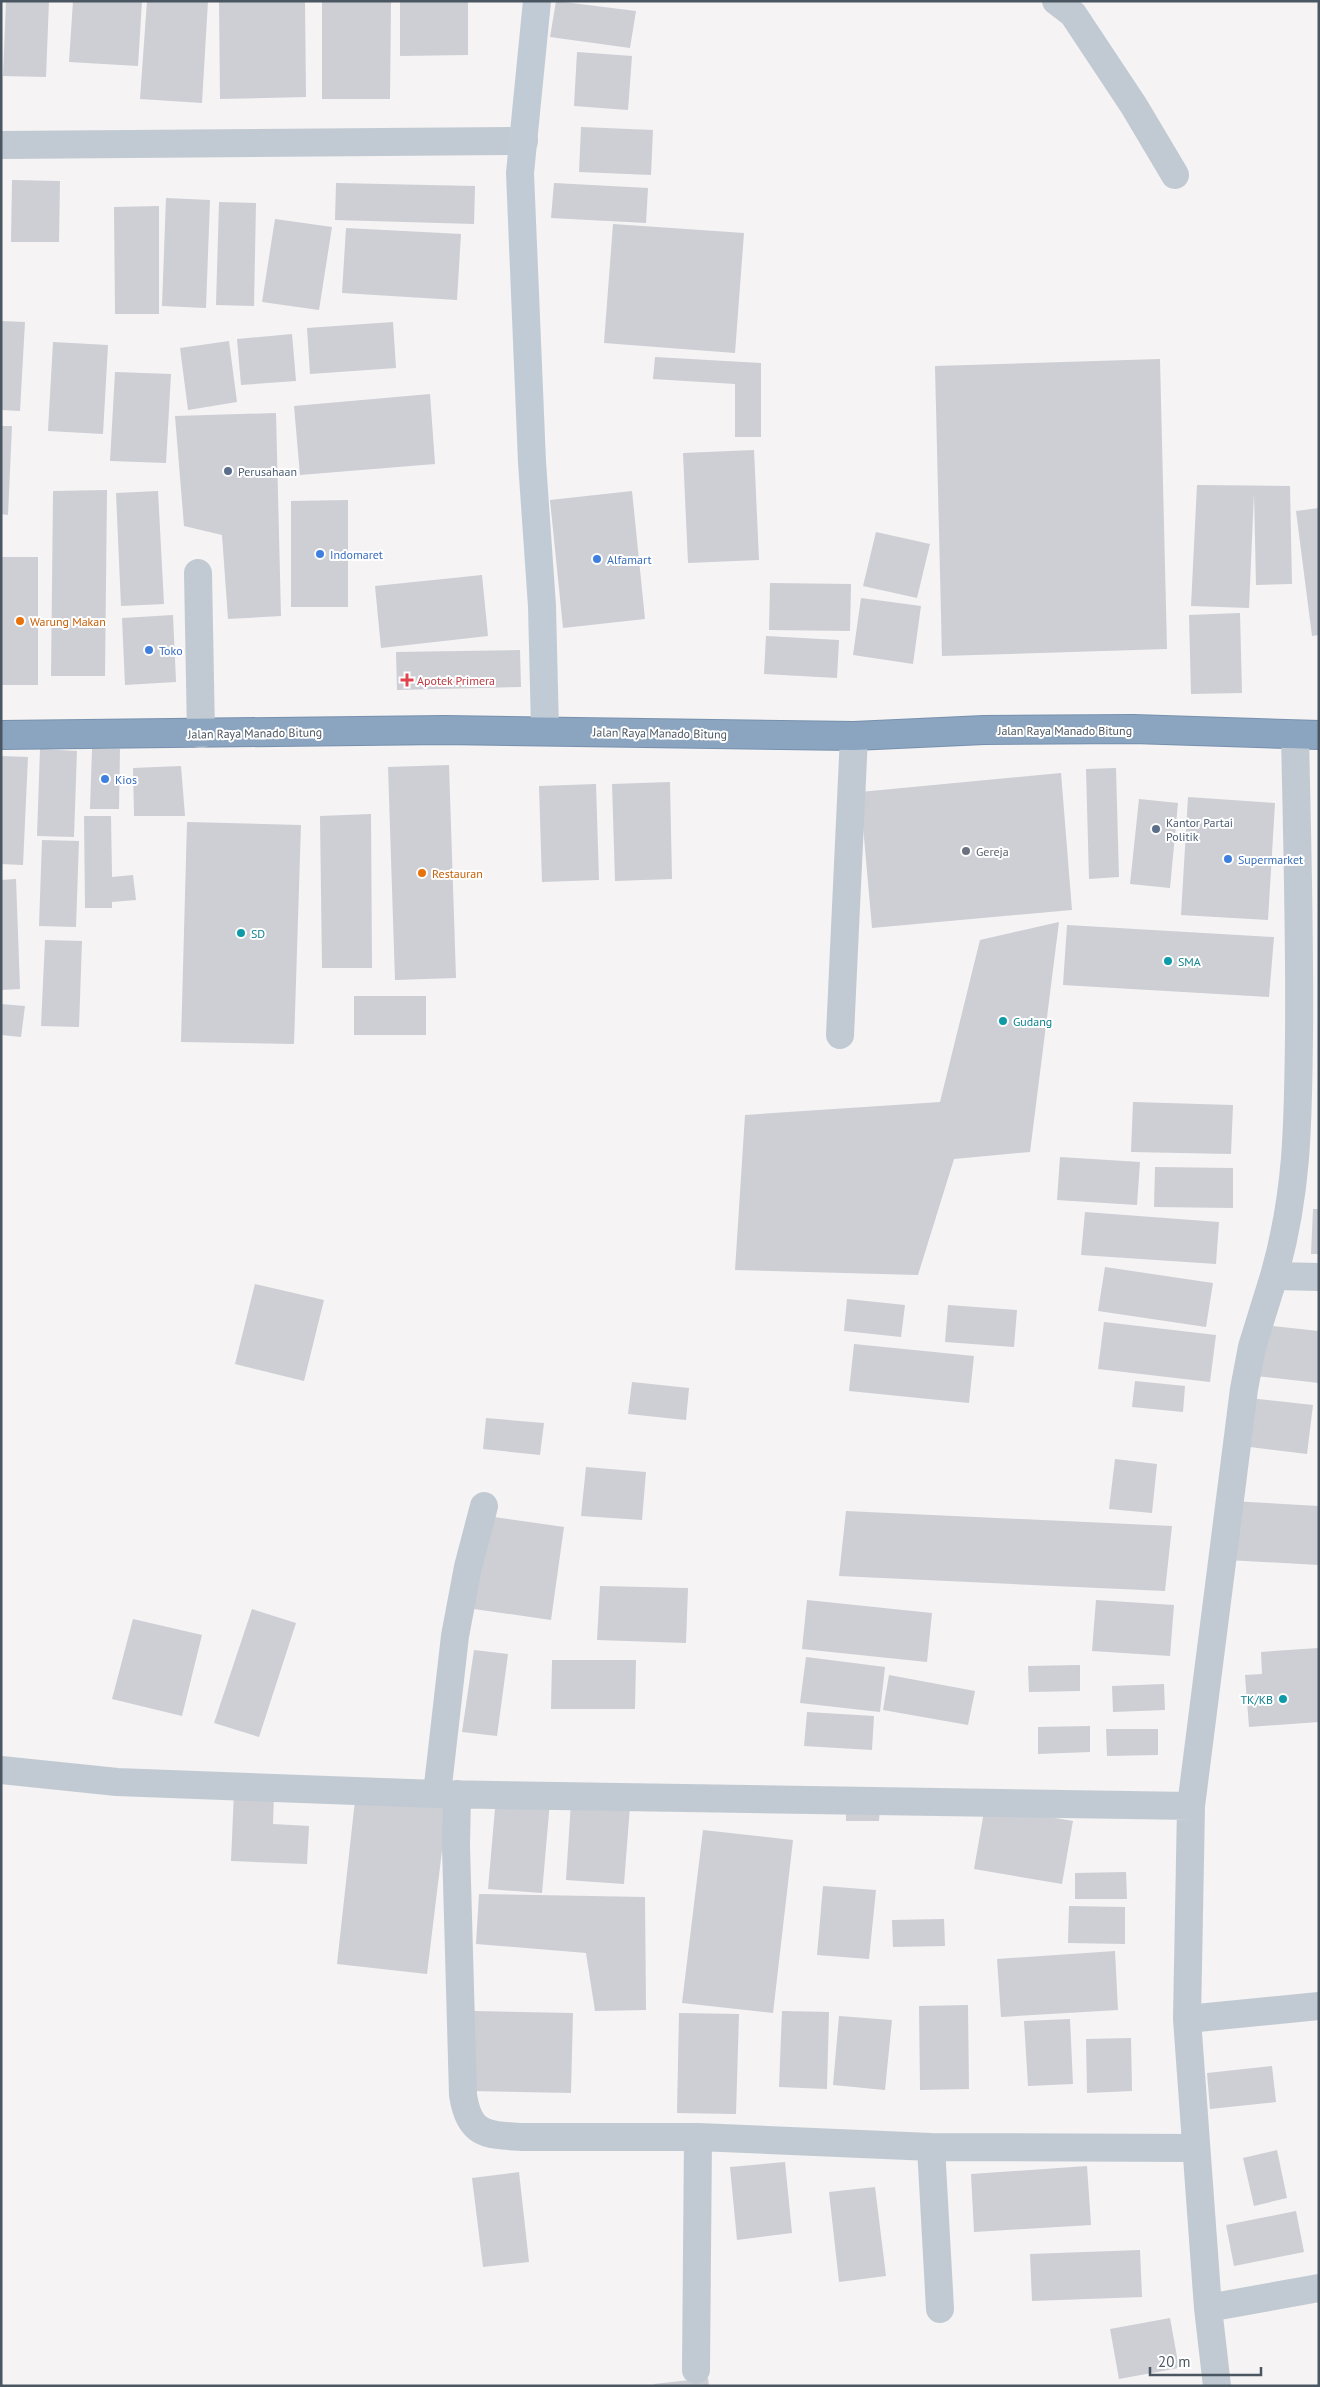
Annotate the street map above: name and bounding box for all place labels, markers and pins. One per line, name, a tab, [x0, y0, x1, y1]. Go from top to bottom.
place label: Perusahaan	[238, 464, 297, 479]
marker: Perusahaan	[222, 465, 234, 477]
place label: Indomaret	[330, 547, 383, 562]
marker: Indomaret	[314, 548, 326, 560]
place label: Alfamart	[607, 552, 652, 567]
marker: Alfamart	[591, 553, 603, 565]
place label: Warung Makan	[30, 614, 106, 629]
marker: Warung Makan	[14, 615, 26, 627]
place label: Toko	[159, 643, 183, 658]
marker: Toko	[143, 644, 155, 656]
place label: Apotek Primera	[417, 673, 495, 688]
marker: Apotek Primera	[401, 674, 413, 686]
place label: Kios	[115, 772, 137, 787]
marker: Kios	[99, 773, 111, 785]
place label: Kantor Partai Politik	[1166, 815, 1233, 844]
marker: Kantor Partai Politik	[1150, 823, 1162, 835]
place label: Gereja	[976, 844, 1009, 859]
marker: Gereja	[960, 845, 972, 857]
place label: Supermarket	[1238, 852, 1303, 867]
marker: Supermarket	[1222, 853, 1234, 865]
place label: Restauran	[432, 866, 483, 881]
marker: Restauran	[416, 867, 428, 879]
place label: SD	[251, 926, 265, 941]
marker: SD	[235, 927, 247, 939]
place label: SMA	[1178, 954, 1201, 969]
marker: SMA	[1162, 955, 1174, 967]
place label: Gudang	[1013, 1014, 1052, 1029]
marker: Gudang	[997, 1015, 1009, 1027]
place label: TK/KB	[1240, 1692, 1273, 1707]
marker: TK/KB	[1277, 1693, 1289, 1705]

